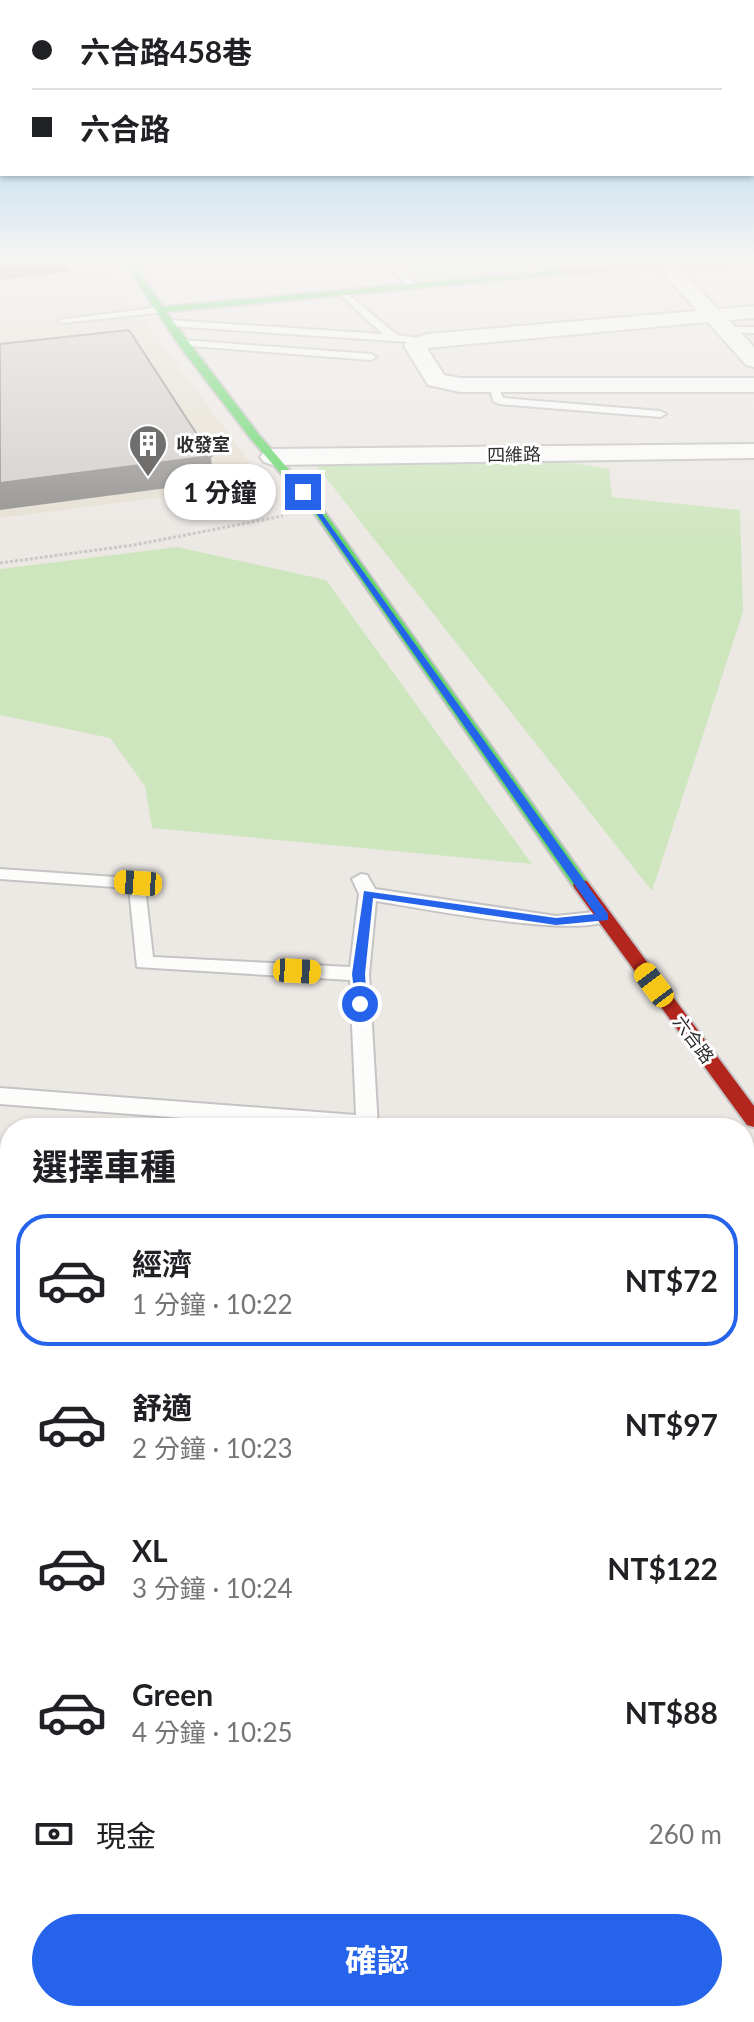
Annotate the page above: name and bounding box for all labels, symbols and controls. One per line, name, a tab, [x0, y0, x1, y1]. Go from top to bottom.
text: 六合路458巷	[80, 33, 252, 69]
text: 六合路	[80, 110, 170, 146]
building icon: 收發室	[127, 423, 169, 478]
place label: 收發室	[176, 433, 230, 455]
street label: 四維路	[487, 443, 541, 465]
callout: 1 分鐘	[163, 464, 275, 520]
route end	[285, 474, 321, 510]
text: 1 分鐘	[183, 476, 257, 508]
car	[113, 869, 163, 897]
car	[272, 958, 322, 984]
car	[630, 959, 678, 1011]
route start	[342, 986, 378, 1022]
street label: 六合路	[669, 1011, 719, 1067]
text: 選擇車種	[32, 1144, 176, 1188]
icon: car	[36, 1244, 108, 1316]
text: 經濟	[132, 1245, 192, 1281]
text: NT$72	[625, 1262, 718, 1298]
text: 1 分鐘 · 10:22	[132, 1288, 293, 1320]
icon: car	[36, 1388, 108, 1460]
text: 舒適	[132, 1389, 192, 1425]
text: NT$97	[625, 1406, 718, 1442]
text: 2 分鐘 · 10:23	[132, 1432, 293, 1464]
icon: car	[36, 1532, 108, 1604]
text: XL	[132, 1532, 168, 1568]
text: NT$122	[607, 1550, 718, 1586]
text: 3 分鐘 · 10:24	[132, 1572, 293, 1604]
icon: car	[36, 1676, 108, 1748]
text: Green	[132, 1676, 213, 1712]
text: NT$88	[625, 1694, 718, 1730]
text: 4 分鐘 · 10:25	[132, 1716, 293, 1748]
icon: cash	[32, 1812, 76, 1856]
text: 現金	[96, 1817, 156, 1853]
text: 260 m	[649, 1818, 722, 1850]
button: 確認	[32, 1914, 722, 2006]

